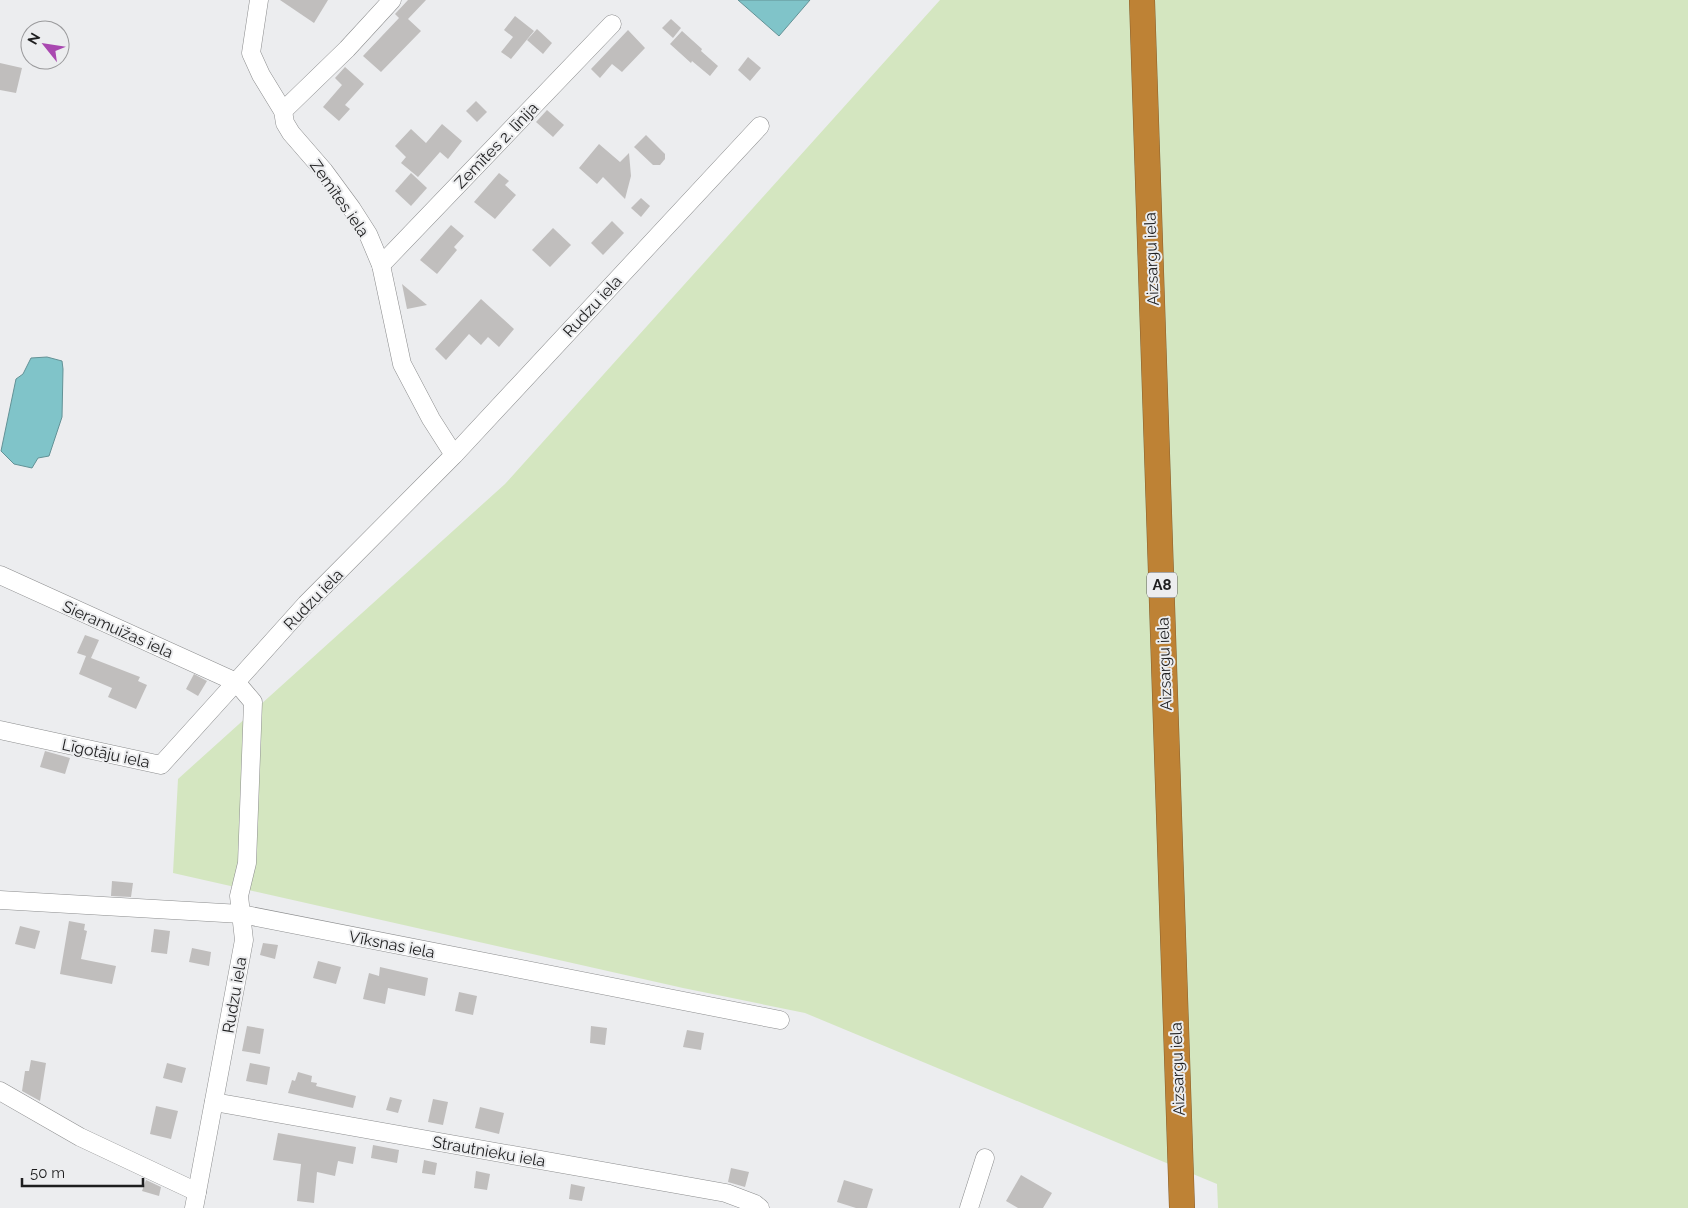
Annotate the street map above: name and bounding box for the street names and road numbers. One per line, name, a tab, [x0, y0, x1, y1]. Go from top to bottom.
street label: Zemītes 2. līnija	[451, 98, 542, 192]
street label: Zemītes iela	[306, 156, 373, 241]
street label: Aizsargu iela	[1140, 212, 1163, 306]
street label: Rudzu iela	[559, 272, 626, 341]
street label: Rudzu iela	[280, 565, 347, 634]
road number: A8	[1147, 572, 1177, 598]
street label: Sieramuižas iela	[60, 597, 176, 662]
street label: Aizsargu iela	[1153, 617, 1176, 711]
street label: Līgotāju iela	[60, 735, 152, 772]
street label: Vīksnas iela	[347, 927, 437, 962]
street label: Rudzu iela	[218, 955, 251, 1035]
street label: Aizsargu iela	[1166, 1022, 1189, 1116]
street label: Strautnieku iela	[431, 1132, 547, 1171]

